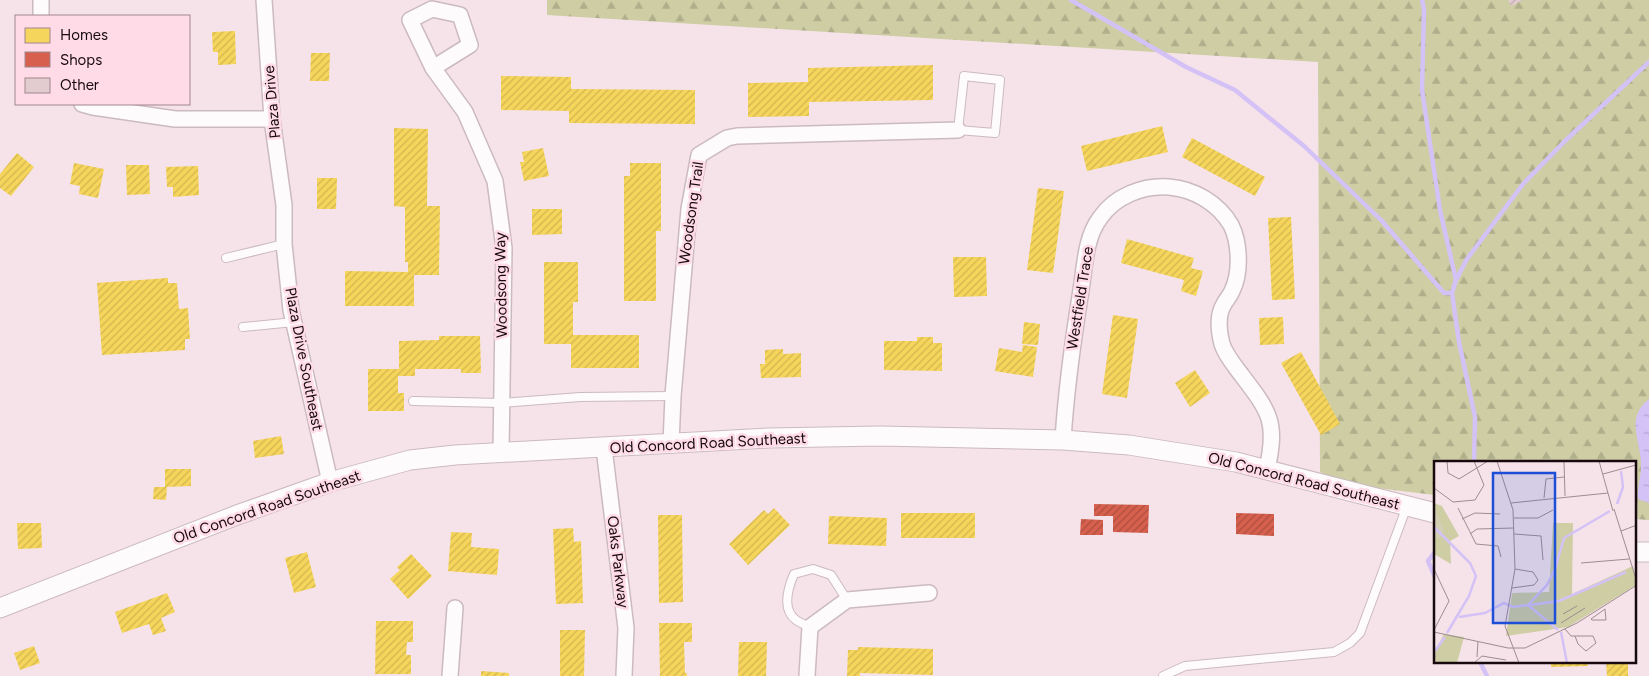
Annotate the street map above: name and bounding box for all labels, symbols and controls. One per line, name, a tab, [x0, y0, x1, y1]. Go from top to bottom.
legend	[15, 15, 190, 105]
text: Homes	[60, 26, 108, 44]
text: Shops	[60, 51, 102, 69]
street label: Plaza Drive	[260, 65, 284, 139]
text: Other	[60, 76, 99, 94]
street label: Woodsong Trail	[675, 160, 707, 266]
street label: Woodsong Way	[491, 232, 511, 338]
street label: Westfield Trace	[1063, 245, 1097, 351]
street label: Plaza Drive Southeast	[281, 286, 327, 432]
street label: Old Concord Road Southeast	[609, 429, 807, 457]
street label: Old Concord Road Southeast	[1206, 448, 1402, 514]
inset map	[1434, 461, 1636, 664]
street label: Old Concord Road Southeast	[171, 466, 363, 548]
street label: Oaks Parkway	[603, 515, 633, 609]

